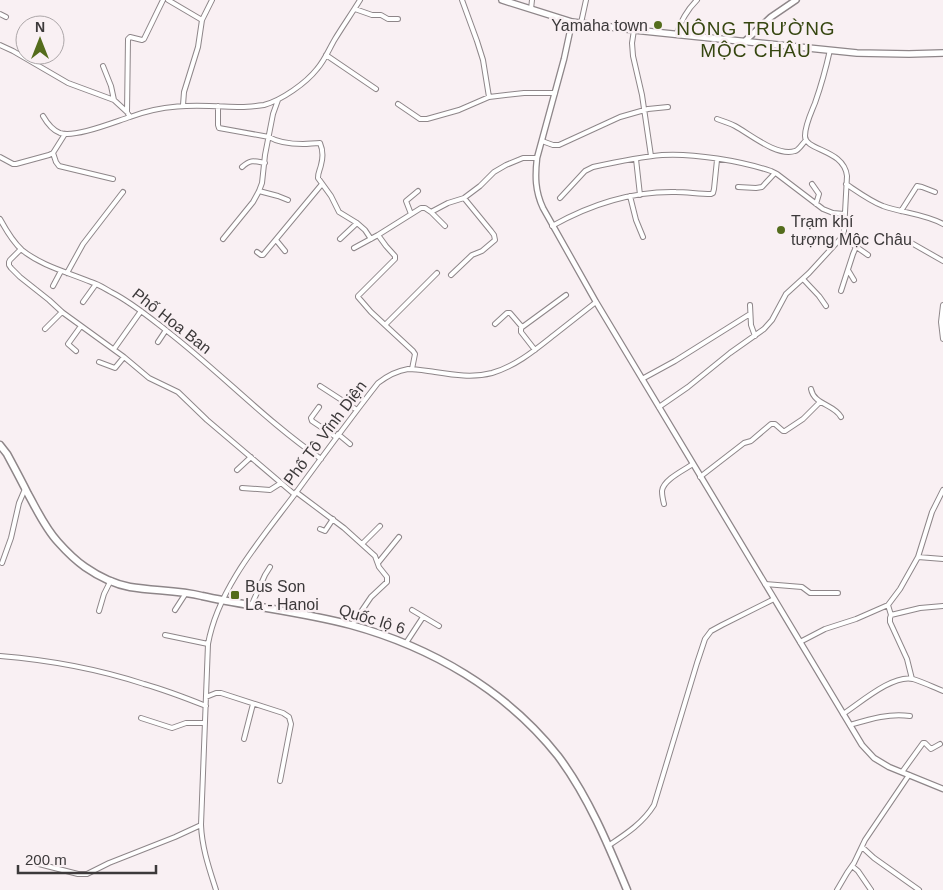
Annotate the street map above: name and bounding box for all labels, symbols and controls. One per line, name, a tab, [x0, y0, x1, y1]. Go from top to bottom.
north arrow	[15, 15, 65, 65]
place label: Yamaha town	[551, 17, 648, 34]
district label: NÔNG TRƯỜNG MỘC CHÂU	[676, 18, 836, 61]
text: N	[35, 19, 45, 35]
marker: Yamaha town	[652, 19, 664, 31]
place label: Trạm khí tượng Mộc Châu	[791, 213, 912, 248]
marker: Trạm khí tượng Mộc Châu	[775, 224, 787, 236]
street label: Phố Hoa Ban	[129, 285, 215, 357]
street label: Phố Tô Vĩnh Diện	[280, 378, 370, 488]
place label: Bus Son La - Hanoi	[245, 578, 319, 613]
marker: Bus Son La - Hanoi	[229, 589, 241, 601]
street label: Quốc lộ 6	[337, 601, 407, 637]
scale bar	[18, 842, 155, 874]
text: 200 m	[25, 851, 67, 868]

